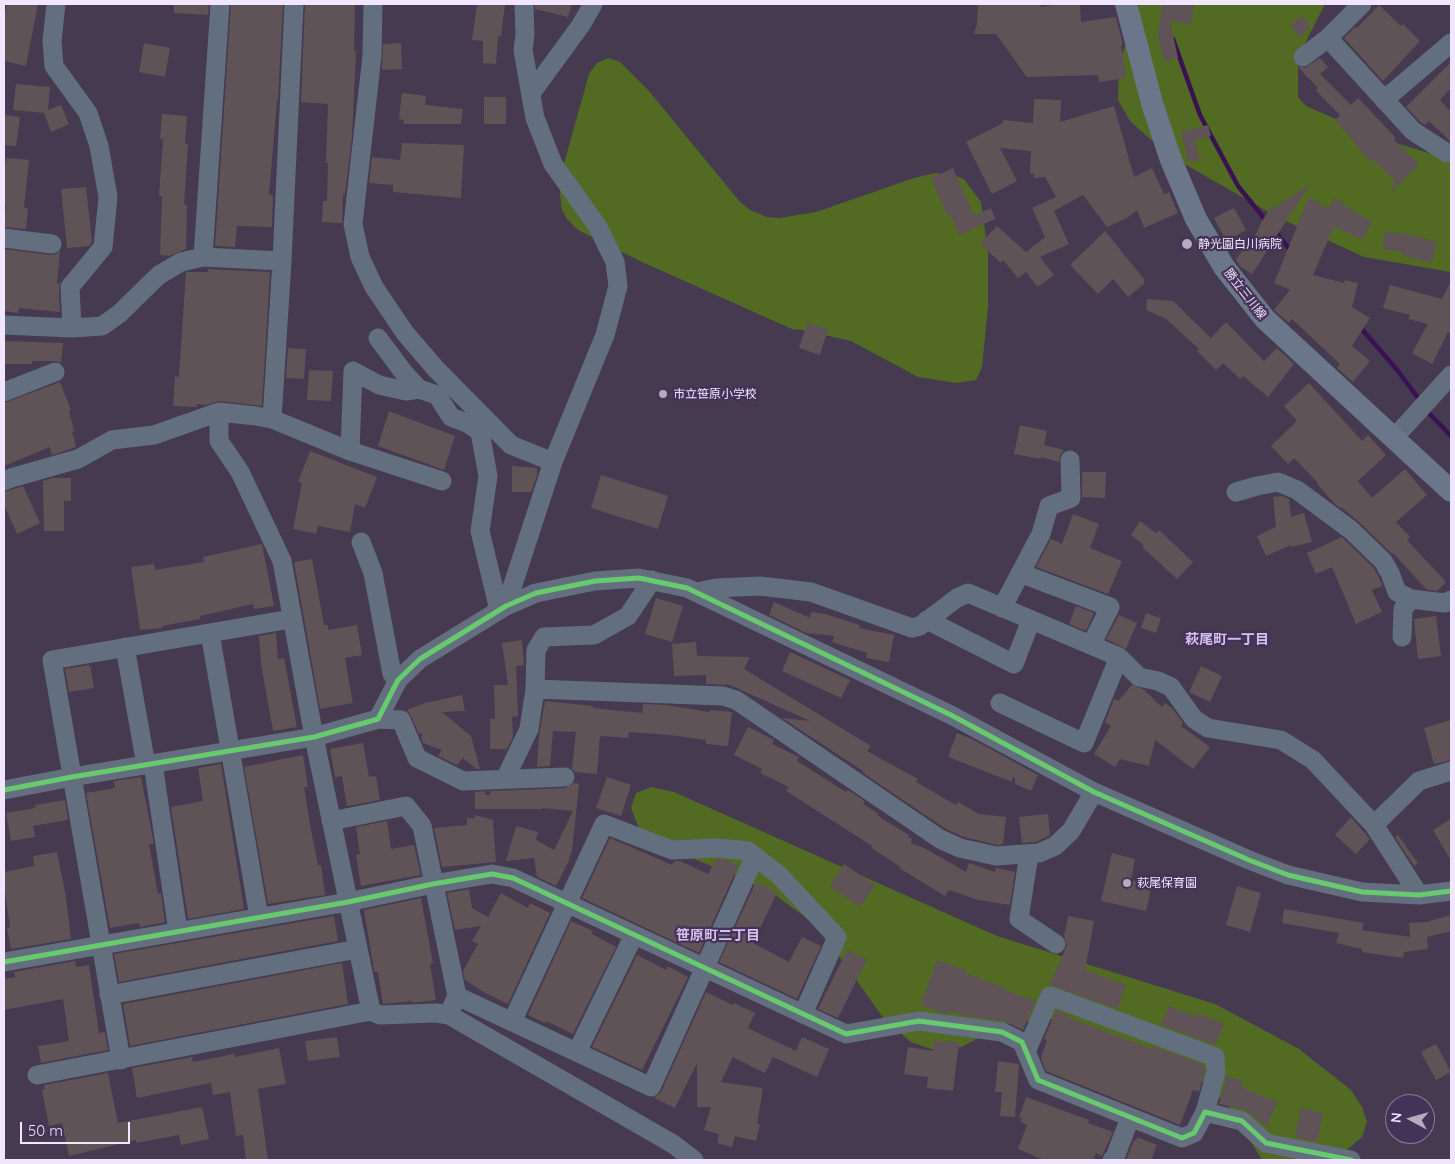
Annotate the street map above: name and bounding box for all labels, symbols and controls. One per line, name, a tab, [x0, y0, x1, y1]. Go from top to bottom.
marker: 静光園白川病院	[1180, 237, 1194, 251]
place label: 静光園白川病院	[1198, 237, 1282, 251]
street label: 勝立三川線	[1221, 266, 1269, 322]
place label: 市立笹原小学校	[673, 387, 757, 401]
marker: 市立笹原小学校	[657, 388, 669, 400]
district label: 萩尾町一丁目	[1185, 632, 1269, 648]
place label: 萩尾保育園	[1137, 876, 1197, 890]
marker: 萩尾保育園	[1121, 877, 1133, 889]
district label: 笹原町二丁目	[676, 928, 760, 944]
north arrow	[1385, 1094, 1435, 1144]
text: N	[1387, 1111, 1406, 1124]
scale bar	[22, 1112, 132, 1144]
text: 50 m	[28, 1121, 63, 1140]

